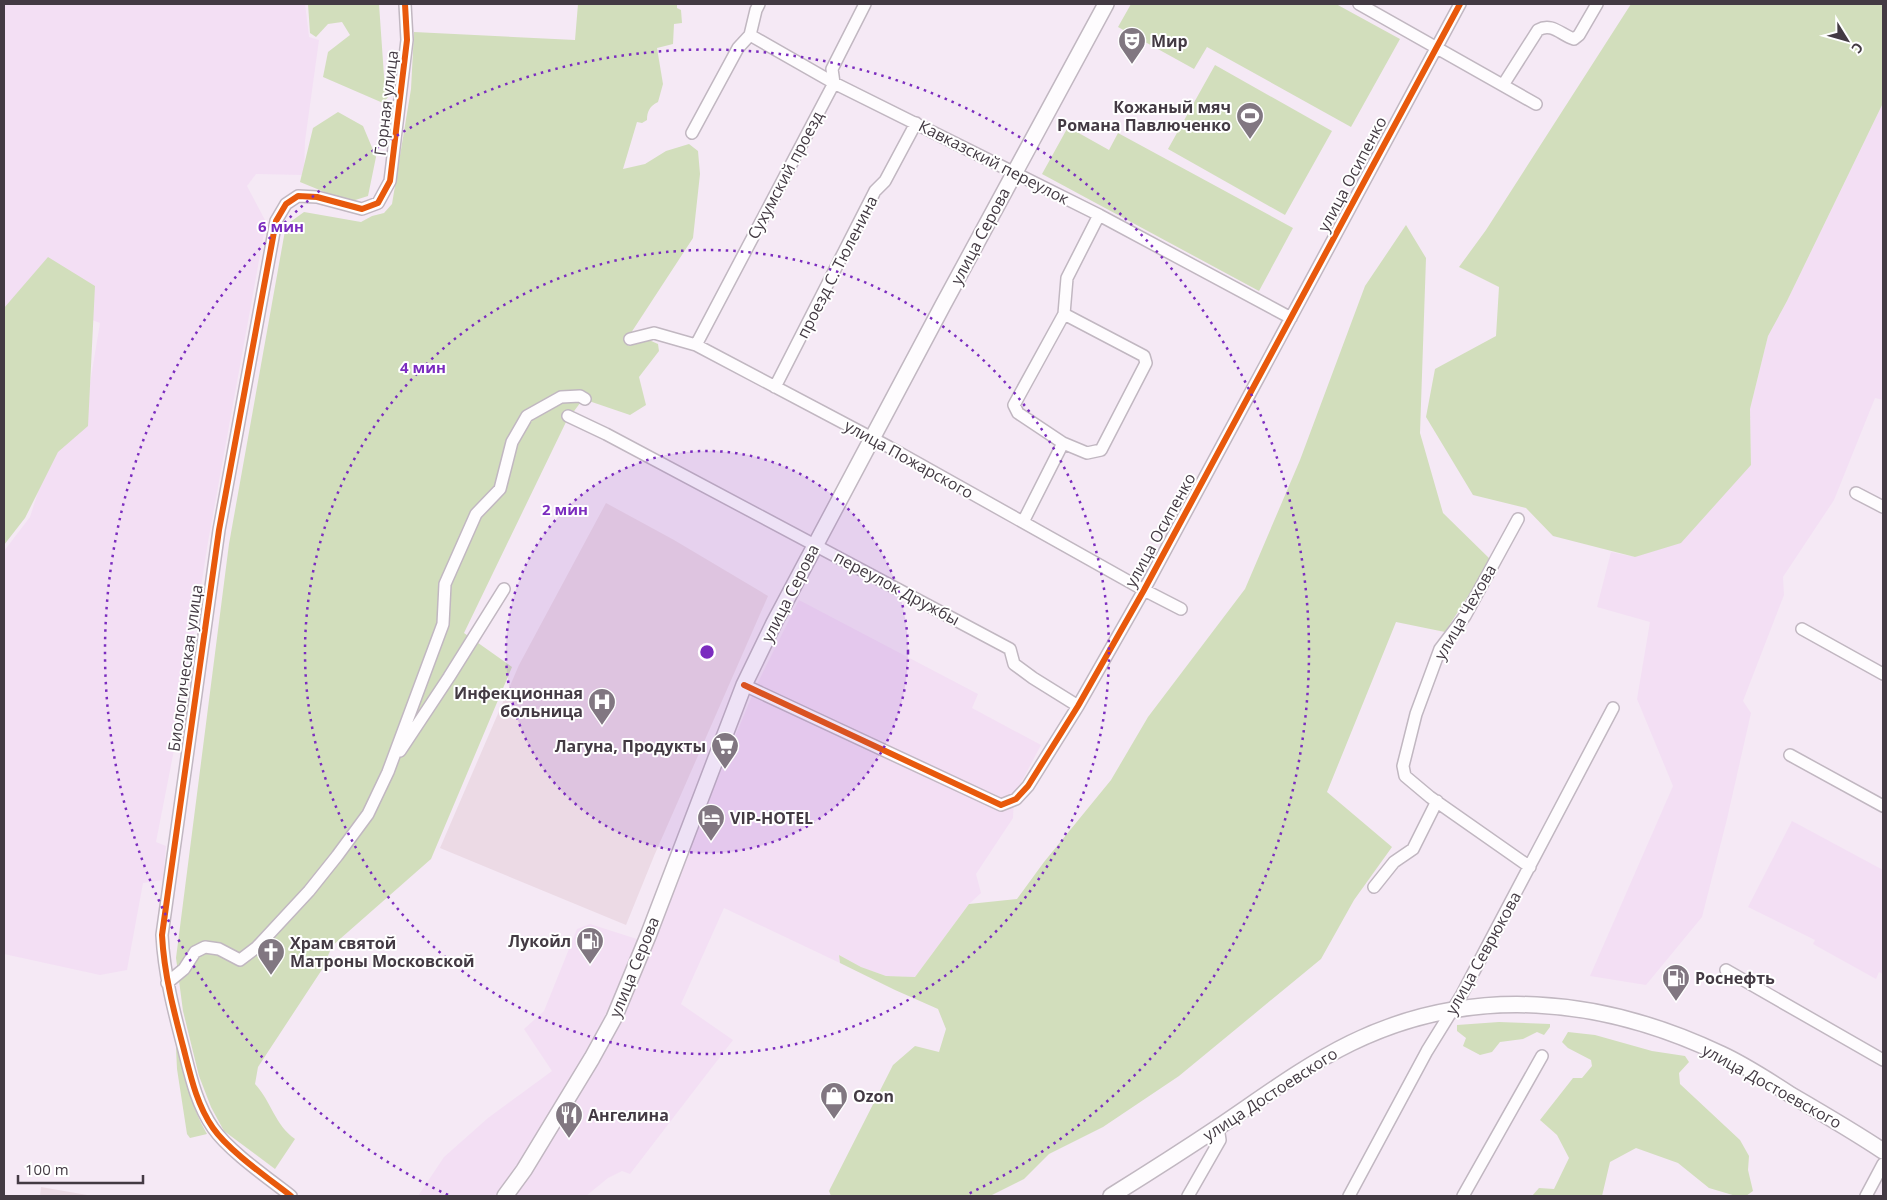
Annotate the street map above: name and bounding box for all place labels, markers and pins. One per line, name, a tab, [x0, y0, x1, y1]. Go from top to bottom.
theatre icon: Мир	[1117, 26, 1147, 65]
place label: Мир	[1151, 30, 1188, 52]
place label: Кожаный мяч Романа Павлюченко	[1057, 96, 1231, 136]
sports icon: Кожаный мяч Романа Павлюченко	[1235, 101, 1265, 140]
centre of rings	[698, 643, 716, 661]
place label: Инфекционная больница	[454, 682, 583, 722]
hospital icon: Инфекционная больница	[587, 687, 617, 726]
supermarket icon: Лагуна, Продукты	[710, 731, 740, 770]
place label: Лагуна, Продукты	[555, 735, 706, 757]
hotel icon: VIP-HOTEL	[696, 803, 726, 842]
place label: VIP-HOTEL	[730, 807, 813, 829]
fuel station icon: Лукойл	[575, 926, 605, 965]
place label: Лукойл	[508, 930, 571, 952]
place label: Храм святой Матроны Московской	[290, 932, 475, 972]
church icon: Храм святой Матроны Московской	[256, 937, 286, 976]
fuel station icon: Роснефть	[1661, 963, 1691, 1002]
place label: Роснефть	[1695, 967, 1775, 989]
shop icon: Ozon	[819, 1081, 849, 1120]
place label: Ozon	[853, 1085, 894, 1107]
restaurant icon: Ангелина	[554, 1100, 584, 1139]
place label: Ангелина	[588, 1104, 669, 1126]

